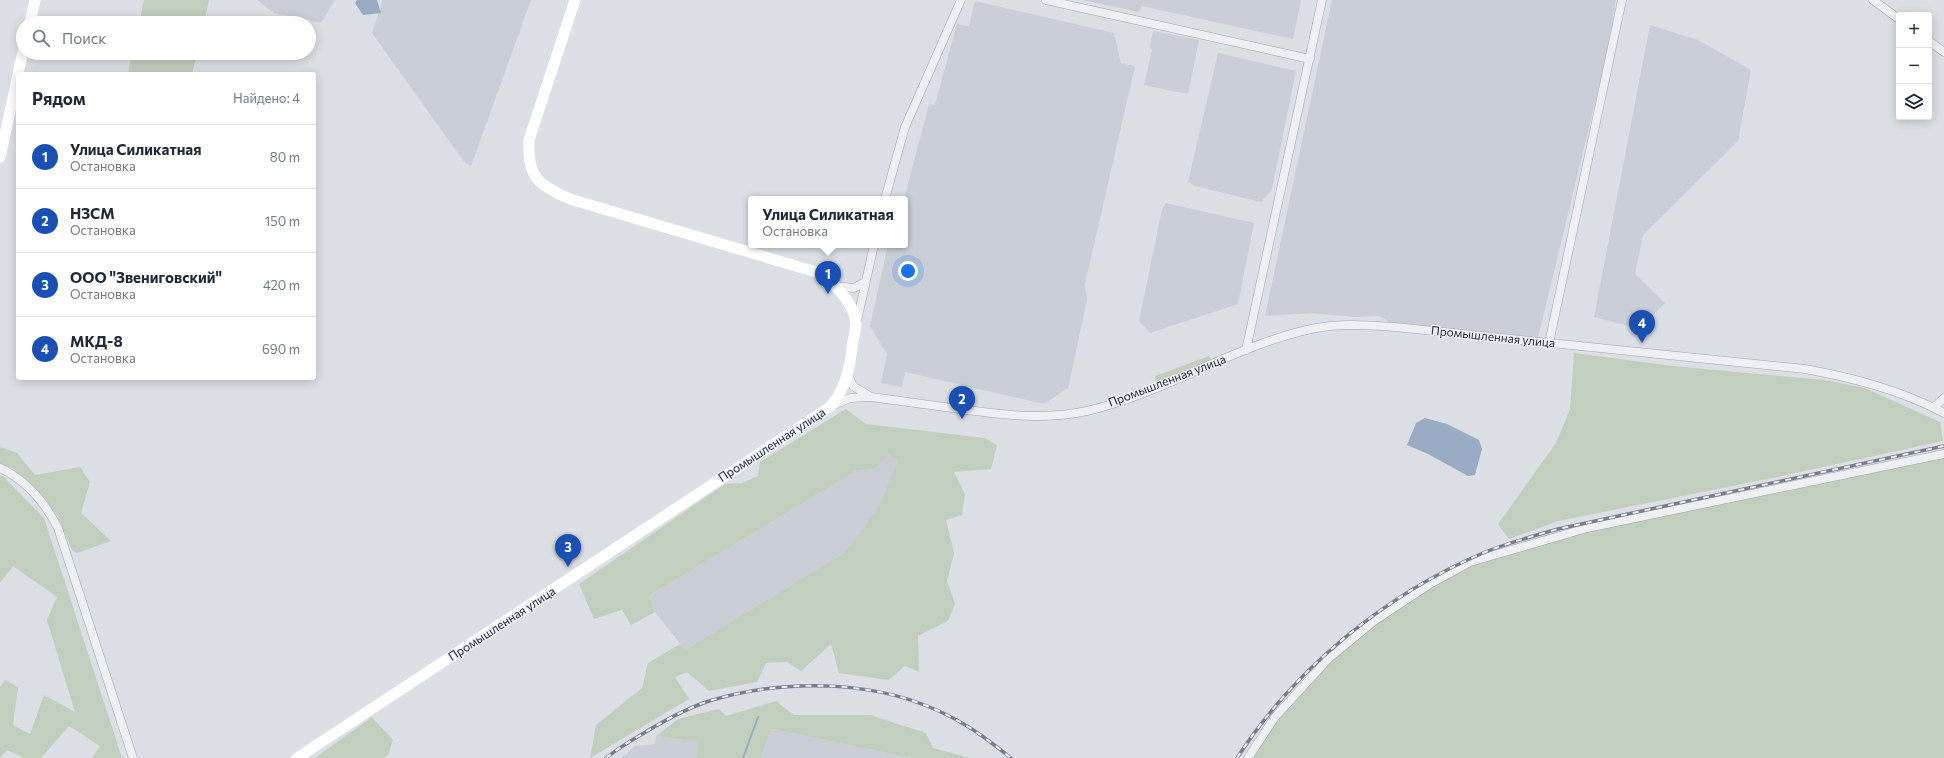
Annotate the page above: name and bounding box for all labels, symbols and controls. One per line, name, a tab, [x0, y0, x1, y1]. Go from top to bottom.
map controls	[1896, 12, 1932, 120]
button: +	[1896, 12, 1932, 48]
search box	[16, 16, 316, 60]
icon: search	[30, 27, 52, 49]
text: Поиск	[62, 29, 106, 47]
button: −	[1896, 48, 1932, 84]
button: layers	[1896, 84, 1932, 120]
text: Рядом	[32, 88, 86, 109]
text: Найдено: 4	[233, 90, 300, 106]
text: Улица Силикатная	[70, 140, 201, 158]
text: 1	[42, 149, 48, 165]
text: 80 m	[270, 149, 300, 165]
text: Остановка	[70, 158, 136, 174]
popup	[748, 196, 908, 248]
text: НЗСМ	[70, 204, 115, 222]
text: Улица Силикатная	[762, 205, 894, 223]
text: 2	[41, 213, 49, 229]
text: 150 m	[265, 213, 300, 229]
text: Остановка	[70, 222, 136, 238]
text: Остановка	[762, 223, 828, 239]
pin: 1	[815, 261, 841, 294]
your location	[898, 261, 918, 281]
text: ООО "Звениговский"	[70, 268, 222, 286]
text: 3	[41, 277, 49, 293]
text: 420 m	[263, 277, 300, 293]
text: Остановка	[70, 286, 136, 302]
pin: 4	[1629, 310, 1655, 343]
street label: Промышленная улица	[1430, 323, 1556, 349]
text: МКД-8	[70, 332, 123, 350]
text: 4	[41, 341, 49, 357]
text: 690 m	[262, 341, 300, 357]
text: Остановка	[70, 350, 136, 366]
street label: Промышленная улица	[1106, 351, 1227, 409]
pin: 2	[949, 386, 975, 419]
street label: Промышленная улица	[715, 404, 828, 484]
pin: 3	[555, 534, 581, 567]
street label: Промышленная улица	[445, 583, 558, 663]

